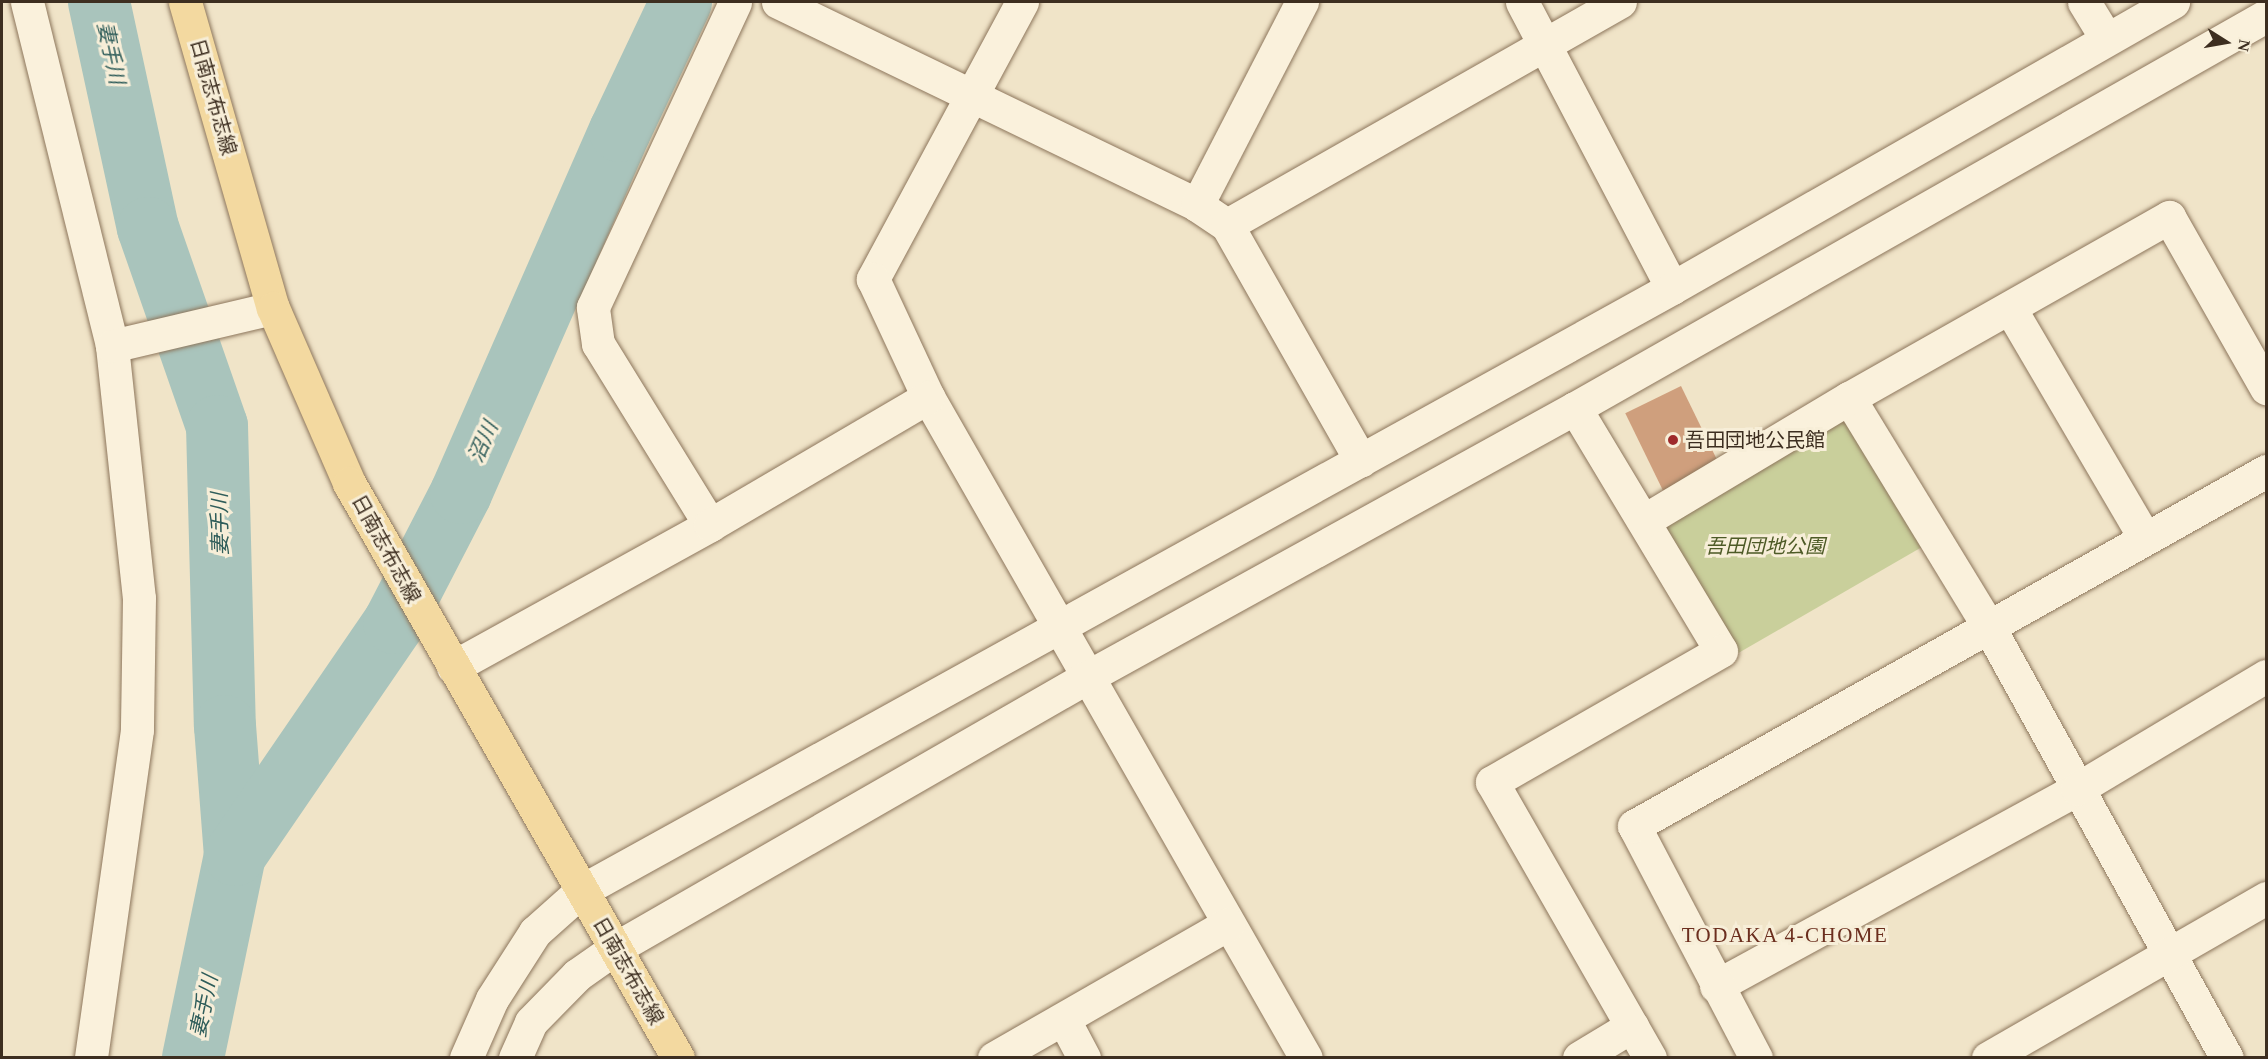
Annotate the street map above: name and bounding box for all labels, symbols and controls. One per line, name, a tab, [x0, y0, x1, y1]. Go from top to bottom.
north arrow	[2196, 12, 2256, 72]
water label: 妻手川	[92, 20, 130, 86]
street label: 日南志布志線	[185, 36, 241, 158]
text: N	[2235, 38, 2254, 53]
water label: 沼川	[463, 418, 503, 466]
place label: 吾田団地公民館	[1685, 428, 1825, 452]
marker: 吾田団地公民館	[1666, 433, 1680, 447]
street label: 日南志布志線	[346, 491, 426, 607]
water label: 妻手川	[207, 492, 233, 556]
park label: 吾田団地公園	[1705, 534, 1825, 558]
street label: 日南志布志線	[588, 913, 668, 1029]
district label: TODAKA 4-CHOME	[1681, 922, 1889, 948]
water label: 妻手川	[185, 973, 223, 1039]

